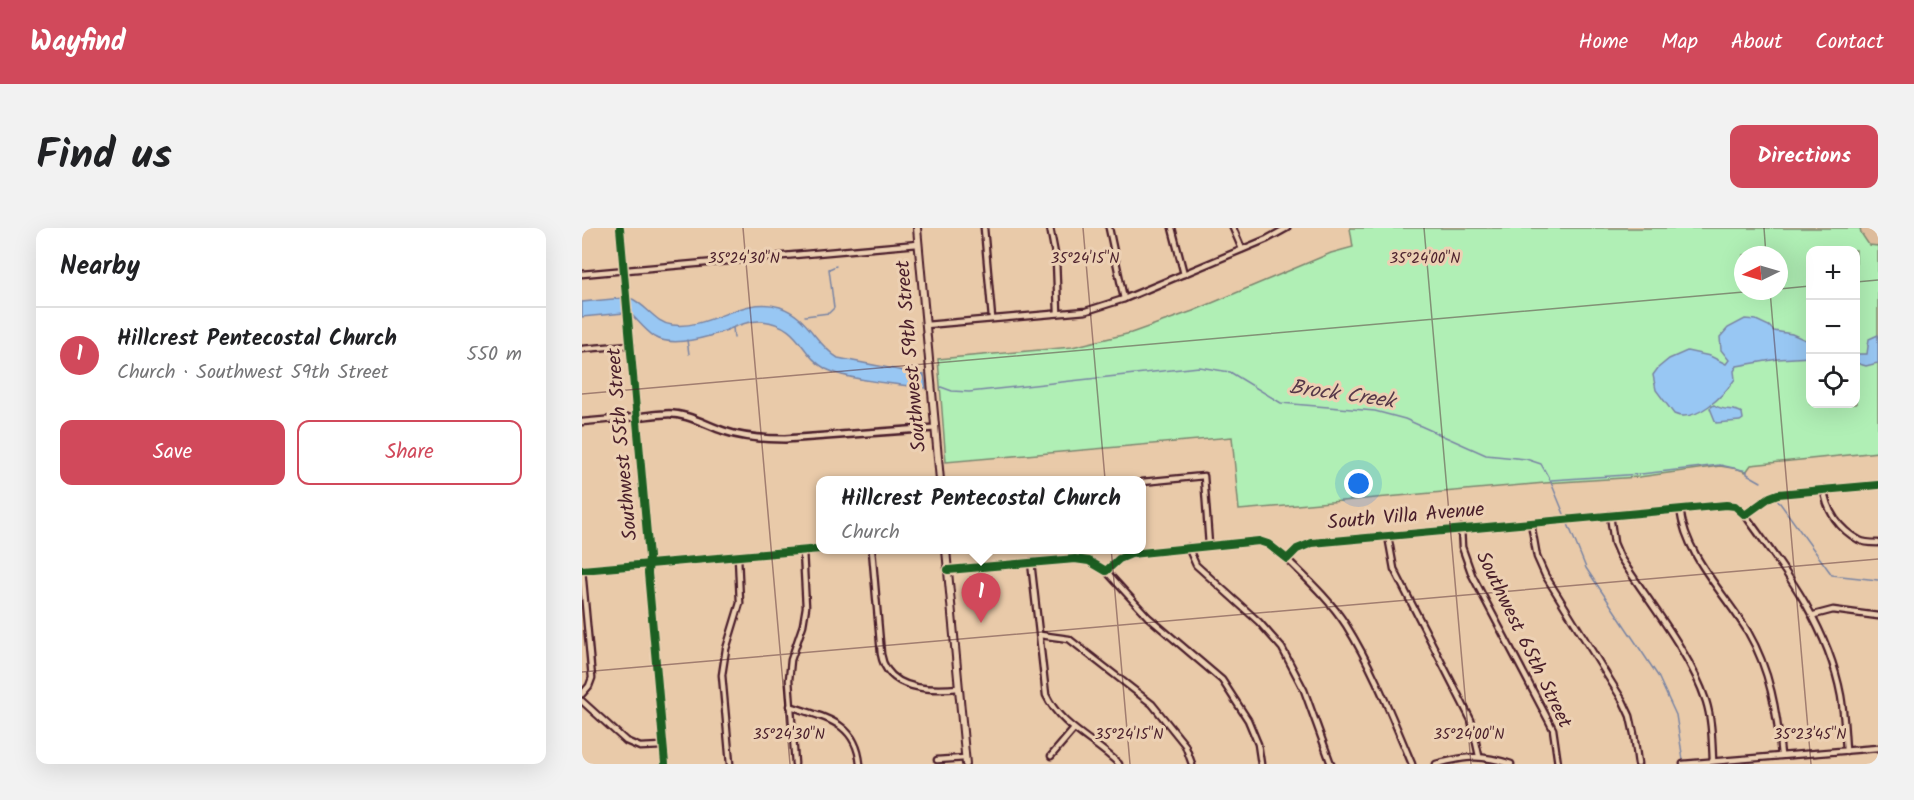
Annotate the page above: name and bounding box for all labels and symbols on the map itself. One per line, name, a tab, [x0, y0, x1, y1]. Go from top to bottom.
north arrow	[1734, 246, 1788, 300]
text: 35°24'30"N	[708, 247, 780, 271]
text: 35°24'15"N	[1051, 247, 1119, 271]
text: 35°24'00"N	[1390, 247, 1460, 271]
street label: Southwest 59th Street	[888, 259, 936, 453]
street label: Southwest 55th Street	[599, 346, 647, 542]
water label: Brock Creek	[1287, 371, 1400, 419]
your location	[1344, 469, 1373, 498]
street label: South Villa Avenue	[1326, 494, 1486, 540]
street label: Southwest 65th Street	[1466, 546, 1580, 734]
pin: 1	[962, 574, 1000, 623]
text: 35°24'30"N	[753, 723, 825, 747]
text: 35°24'15"N	[1095, 723, 1163, 747]
text: 35°24'00"N	[1434, 723, 1504, 747]
text: 35°23'45"N	[1774, 723, 1846, 747]

